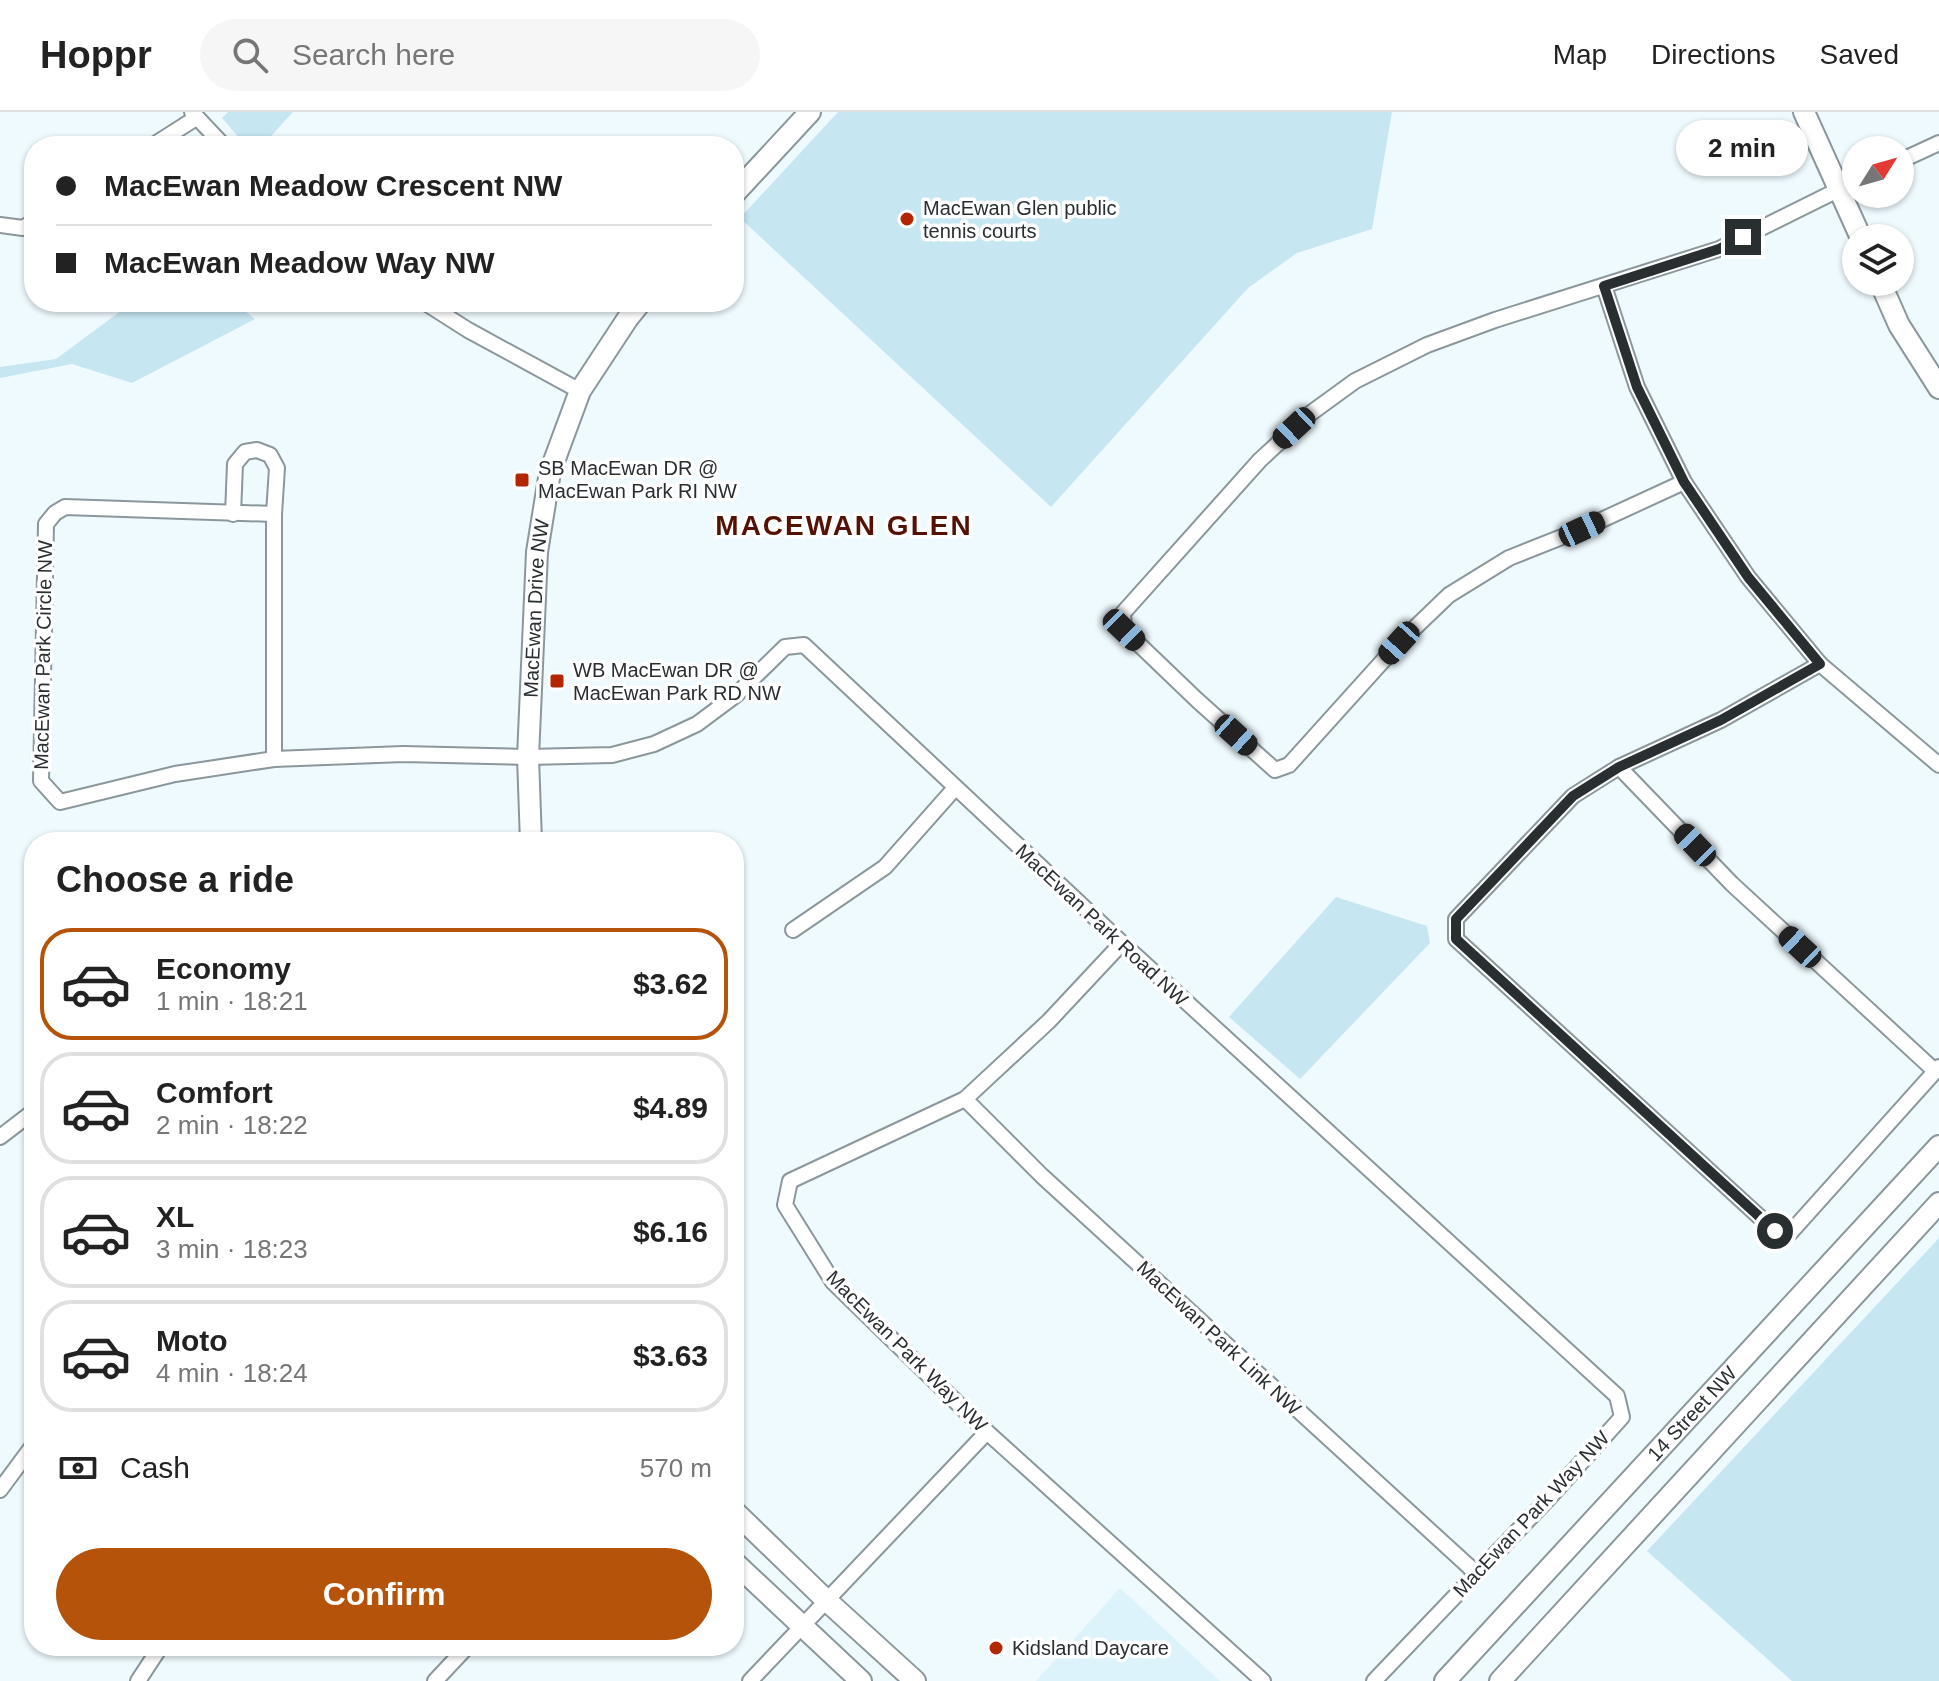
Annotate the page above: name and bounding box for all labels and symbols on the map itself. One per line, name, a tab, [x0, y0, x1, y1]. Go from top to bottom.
callout: 2 min	[1677, 121, 1809, 177]
north arrow	[1842, 136, 1914, 208]
place label: MacEwan Glen public tennis courts	[923, 197, 1116, 242]
marker: MacEwan Glen public tennis courts	[898, 210, 916, 228]
route end	[1725, 219, 1761, 255]
car	[1268, 403, 1320, 453]
place label: SB MacEwan DR @ MacEwan Park RI NW	[538, 457, 737, 502]
marker: SB MacEwan DR @ MacEwan Park RI NW	[513, 471, 531, 489]
car	[1555, 508, 1609, 550]
district label: MACEWAN GLEN	[715, 510, 973, 541]
street label: MacEwan Drive NW	[520, 517, 553, 698]
street label: MacEwan Park Circle NW	[30, 540, 56, 770]
car	[1098, 605, 1150, 655]
car	[1374, 617, 1424, 669]
place label: WB MacEwan DR @ MacEwan Park RD NW	[573, 659, 781, 704]
marker: WB MacEwan DR @ MacEwan Park RD NW	[548, 672, 566, 690]
car	[1210, 710, 1262, 760]
car	[1670, 819, 1720, 871]
street label: MacEwan Park Road NW	[1012, 840, 1193, 1010]
car	[1774, 922, 1826, 972]
route start	[1757, 1213, 1793, 1249]
street label: MacEwan Park Link NW	[1133, 1256, 1305, 1420]
street label: MacEwan Park Way NW	[822, 1266, 992, 1436]
street label: 14 Street NW	[1643, 1362, 1741, 1465]
street label: MacEwan Park Way NW	[1449, 1427, 1614, 1601]
place label: Kidsland Daycare	[1012, 1637, 1169, 1659]
marker: Kidsland Daycare	[987, 1639, 1005, 1657]

